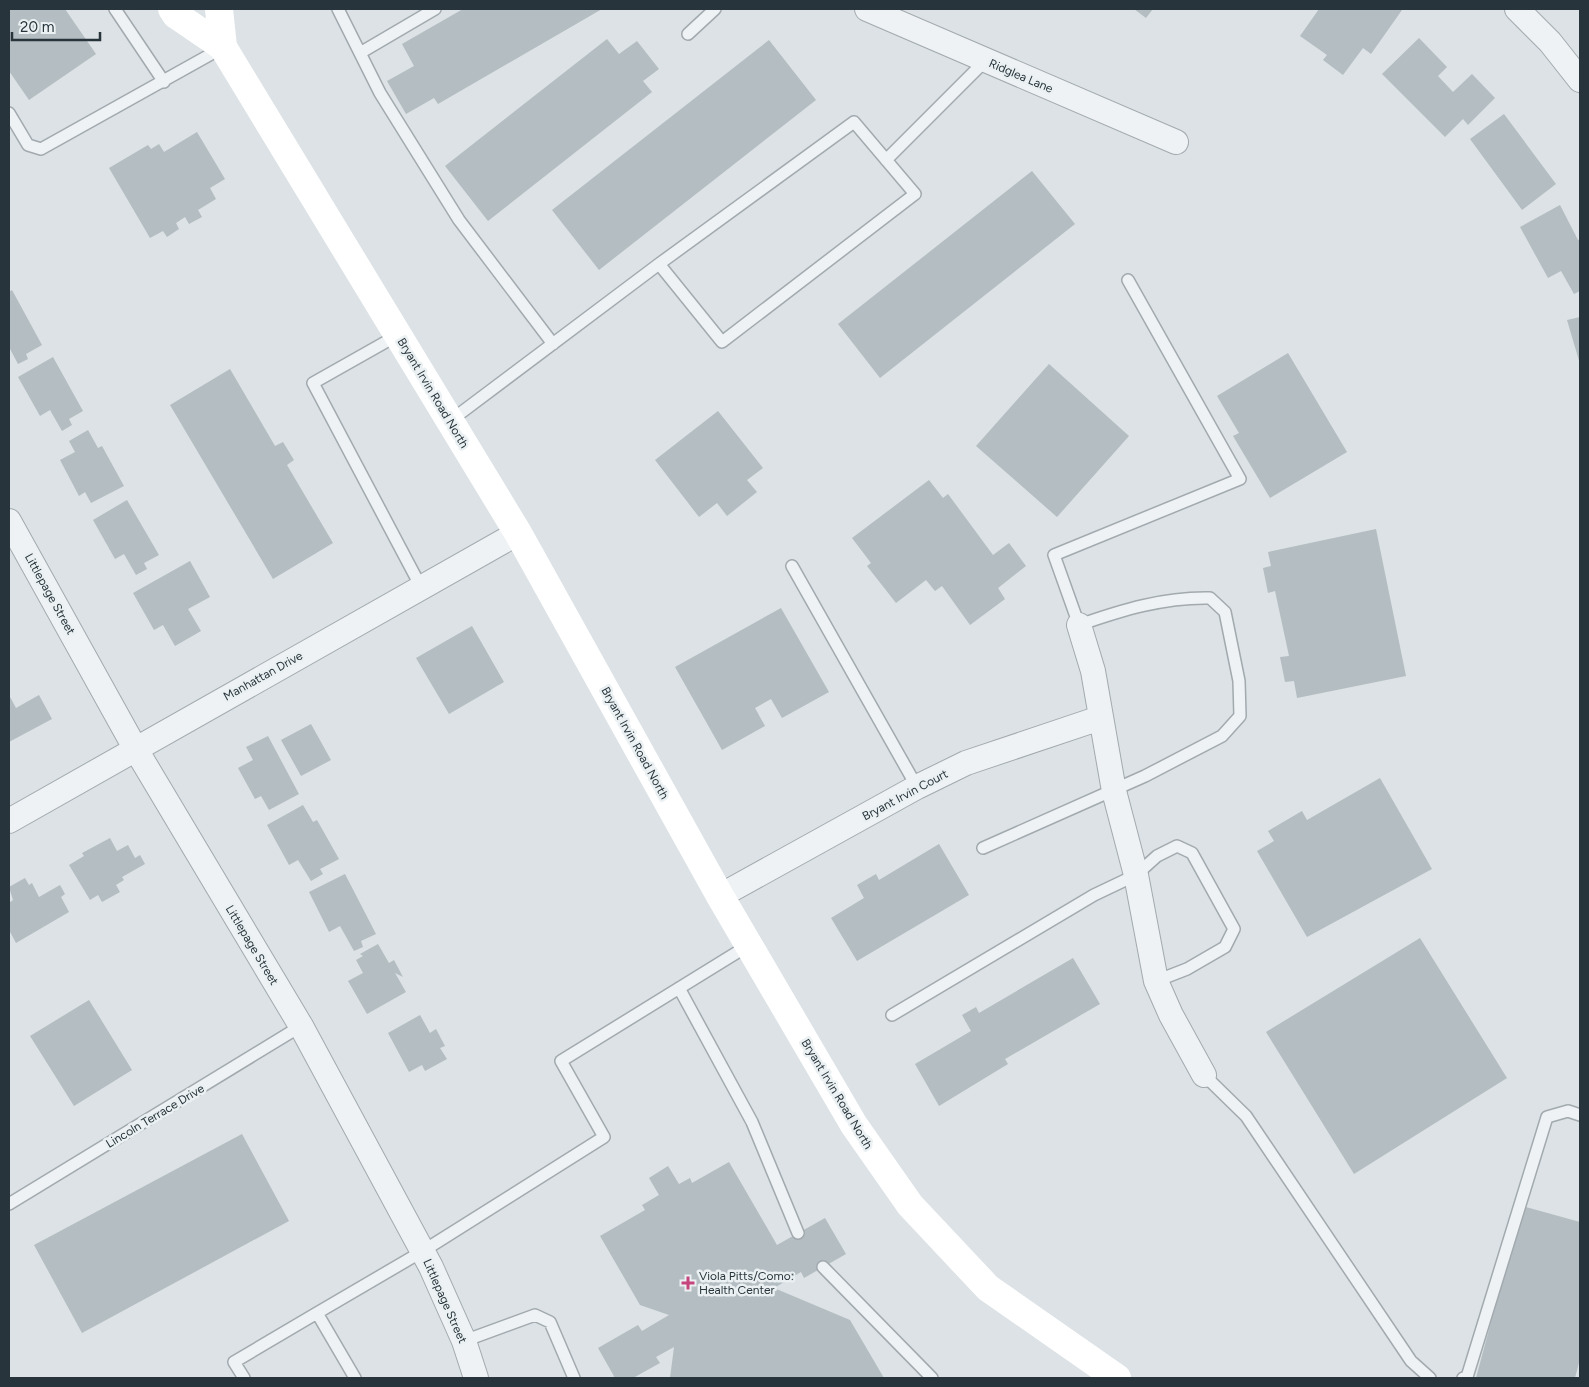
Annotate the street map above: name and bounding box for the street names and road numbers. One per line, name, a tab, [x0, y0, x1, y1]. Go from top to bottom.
street label: Ridglea Lane	[987, 56, 1056, 96]
street label: Bryant Irvin Road North	[395, 335, 472, 451]
street label: Littlepage Street	[22, 551, 78, 637]
street label: Manhattan Drive	[221, 648, 305, 704]
street label: Bryant Irvin Road North	[598, 685, 672, 802]
street label: Bryant Irvin Court	[860, 766, 951, 823]
street label: Littlepage Street	[223, 903, 282, 988]
street label: Bryant Irvin Road North	[799, 1036, 876, 1152]
street label: Lincoln Terrace Drive	[103, 1081, 207, 1151]
street label: Littlepage Street	[420, 1257, 470, 1346]

